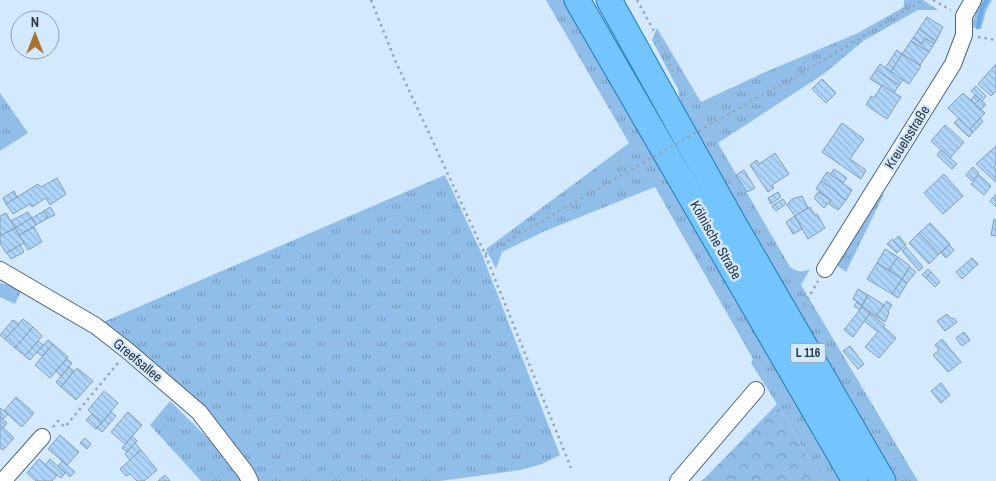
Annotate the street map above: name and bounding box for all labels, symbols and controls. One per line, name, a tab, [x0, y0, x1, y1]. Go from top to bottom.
north arrow	[10, 10, 60, 60]
text: N	[31, 13, 39, 31]
street label: Kreuelsstraße	[880, 102, 934, 172]
street label: Kölnische Straße	[686, 197, 746, 283]
street label: Greefsallee	[110, 334, 166, 386]
road number: L 116	[790, 343, 826, 362]

